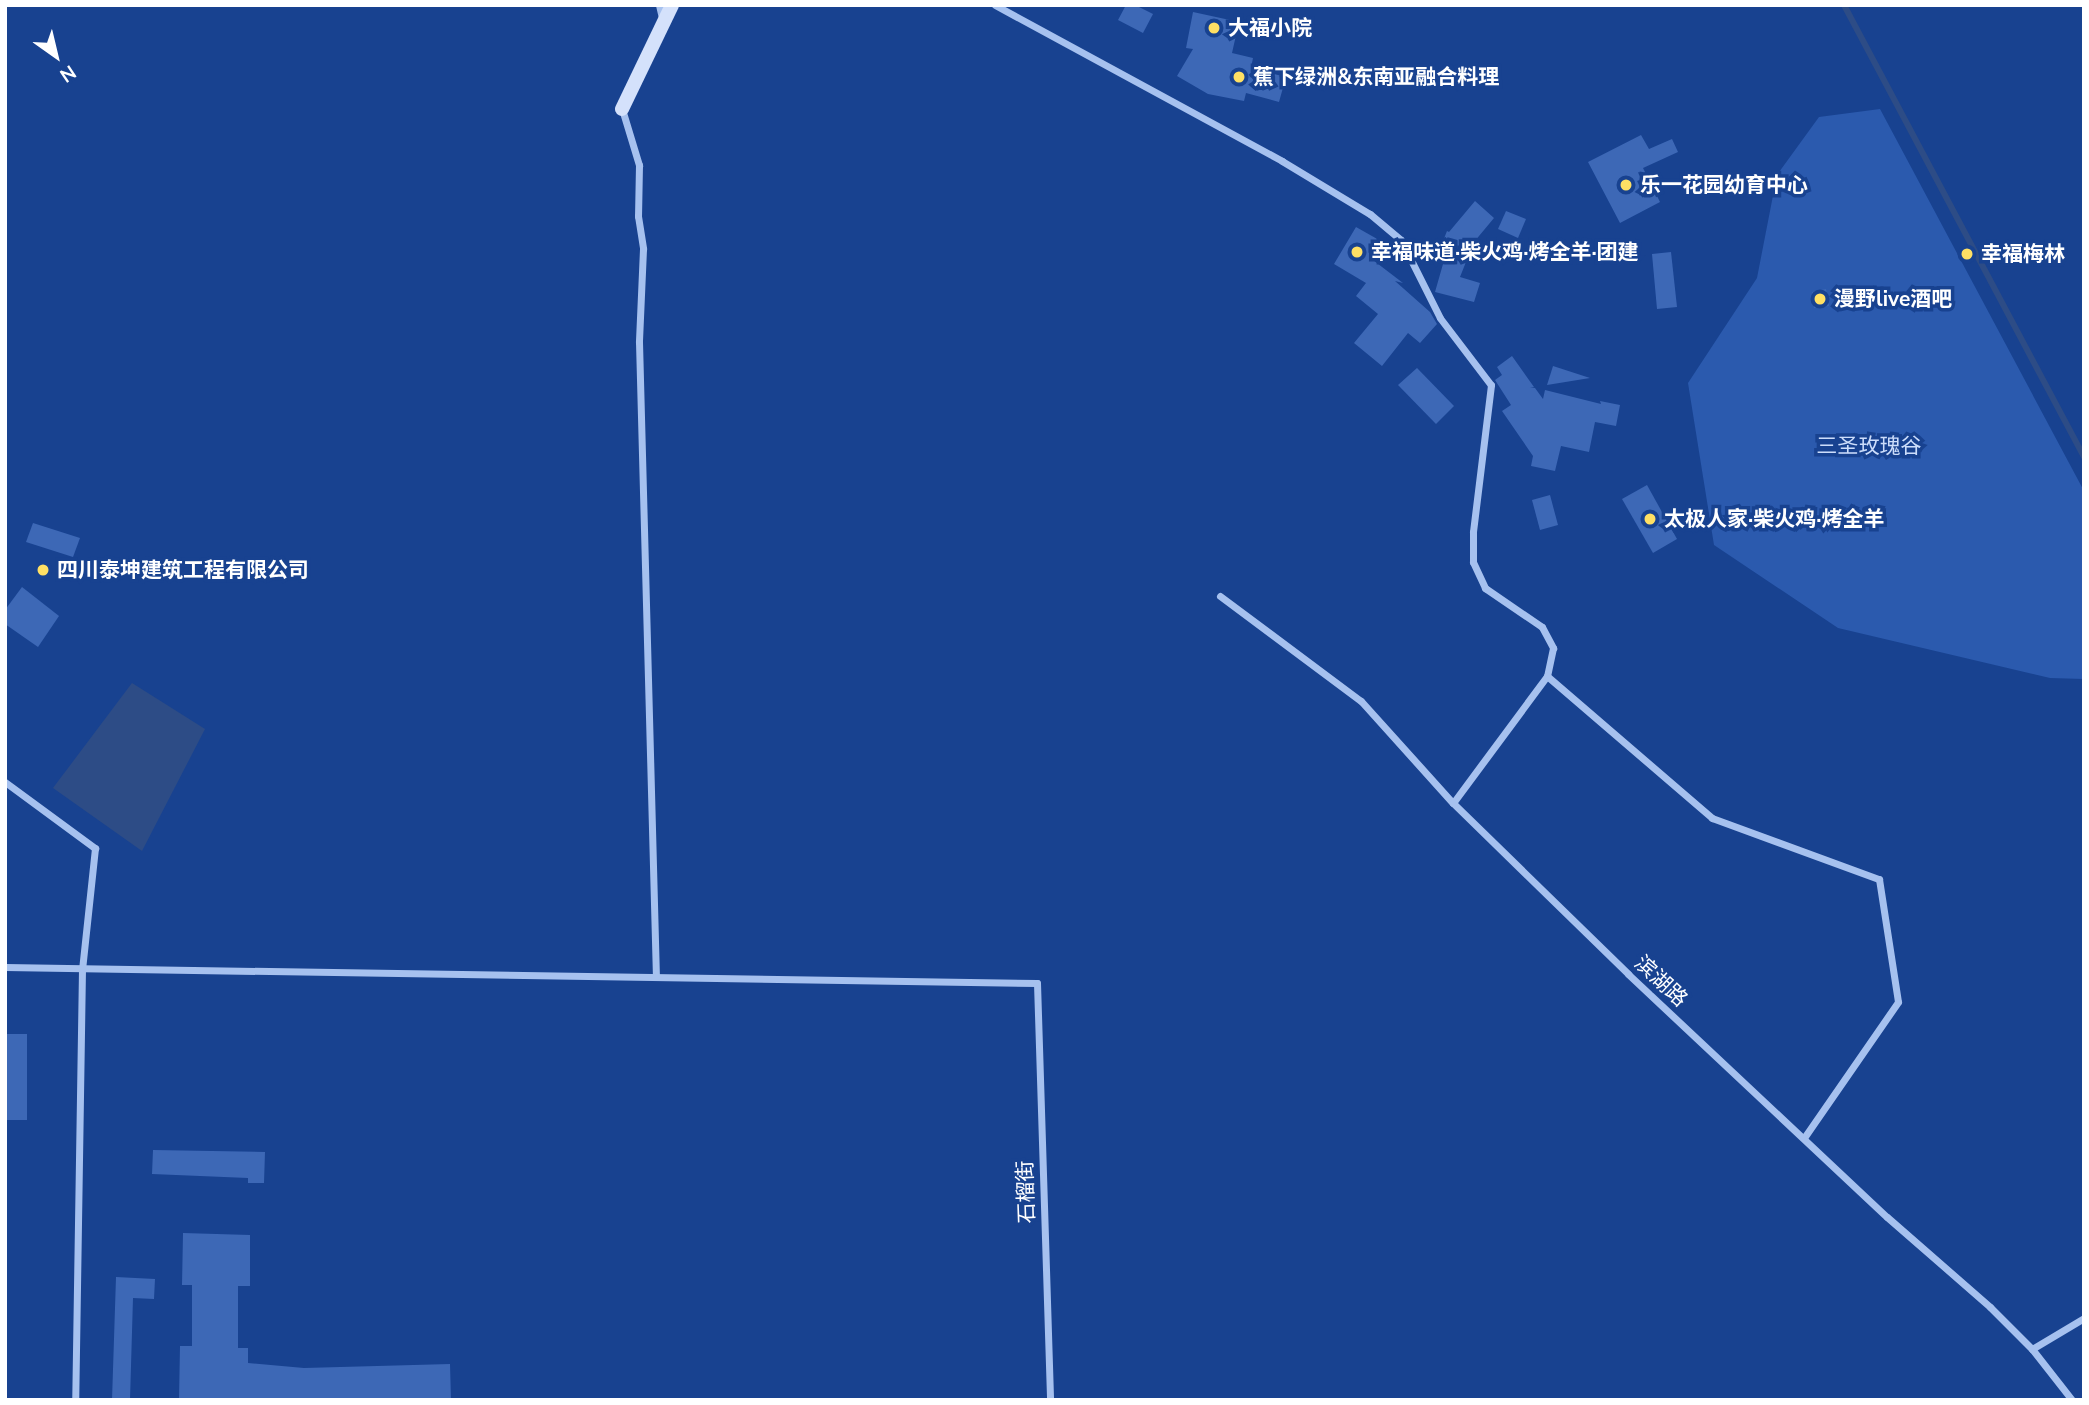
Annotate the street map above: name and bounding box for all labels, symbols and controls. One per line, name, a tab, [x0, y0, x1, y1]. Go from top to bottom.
place label: 大福小院	[1228, 15, 1312, 41]
marker: 大福小院	[1206, 20, 1222, 36]
north arrow	[21, 21, 91, 91]
text: N	[55, 59, 81, 88]
place label: 蕉下绿洲&东南亚融合料理	[1253, 64, 1499, 90]
marker: 蕉下绿洲&东南亚融合料理	[1231, 69, 1247, 85]
place label: 乐一花园幼育中心	[1640, 172, 1808, 198]
marker: 乐一花园幼育中心	[1618, 177, 1634, 193]
place label: 幸福味道·柴火鸡·烤全羊·团建	[1371, 239, 1639, 265]
place label: 幸福梅林	[1981, 241, 2065, 267]
marker: 幸福味道·柴火鸡·烤全羊·团建	[1349, 244, 1365, 260]
marker: 幸福梅林	[1959, 246, 1975, 262]
place label: 漫野live酒吧	[1834, 286, 1952, 312]
marker: 漫野live酒吧	[1812, 291, 1828, 307]
park label: 三圣玫瑰谷	[1817, 433, 1921, 459]
place label: 太极人家·柴火鸡·烤全羊	[1664, 506, 1884, 532]
marker: 太极人家·柴火鸡·烤全羊	[1642, 511, 1658, 527]
place label: 四川泰坤建筑工程有限公司	[57, 557, 309, 583]
marker: 四川泰坤建筑工程有限公司	[35, 562, 51, 578]
street label: 滨湖路	[1629, 950, 1693, 1012]
street label: 石榴街	[1012, 1160, 1040, 1224]

